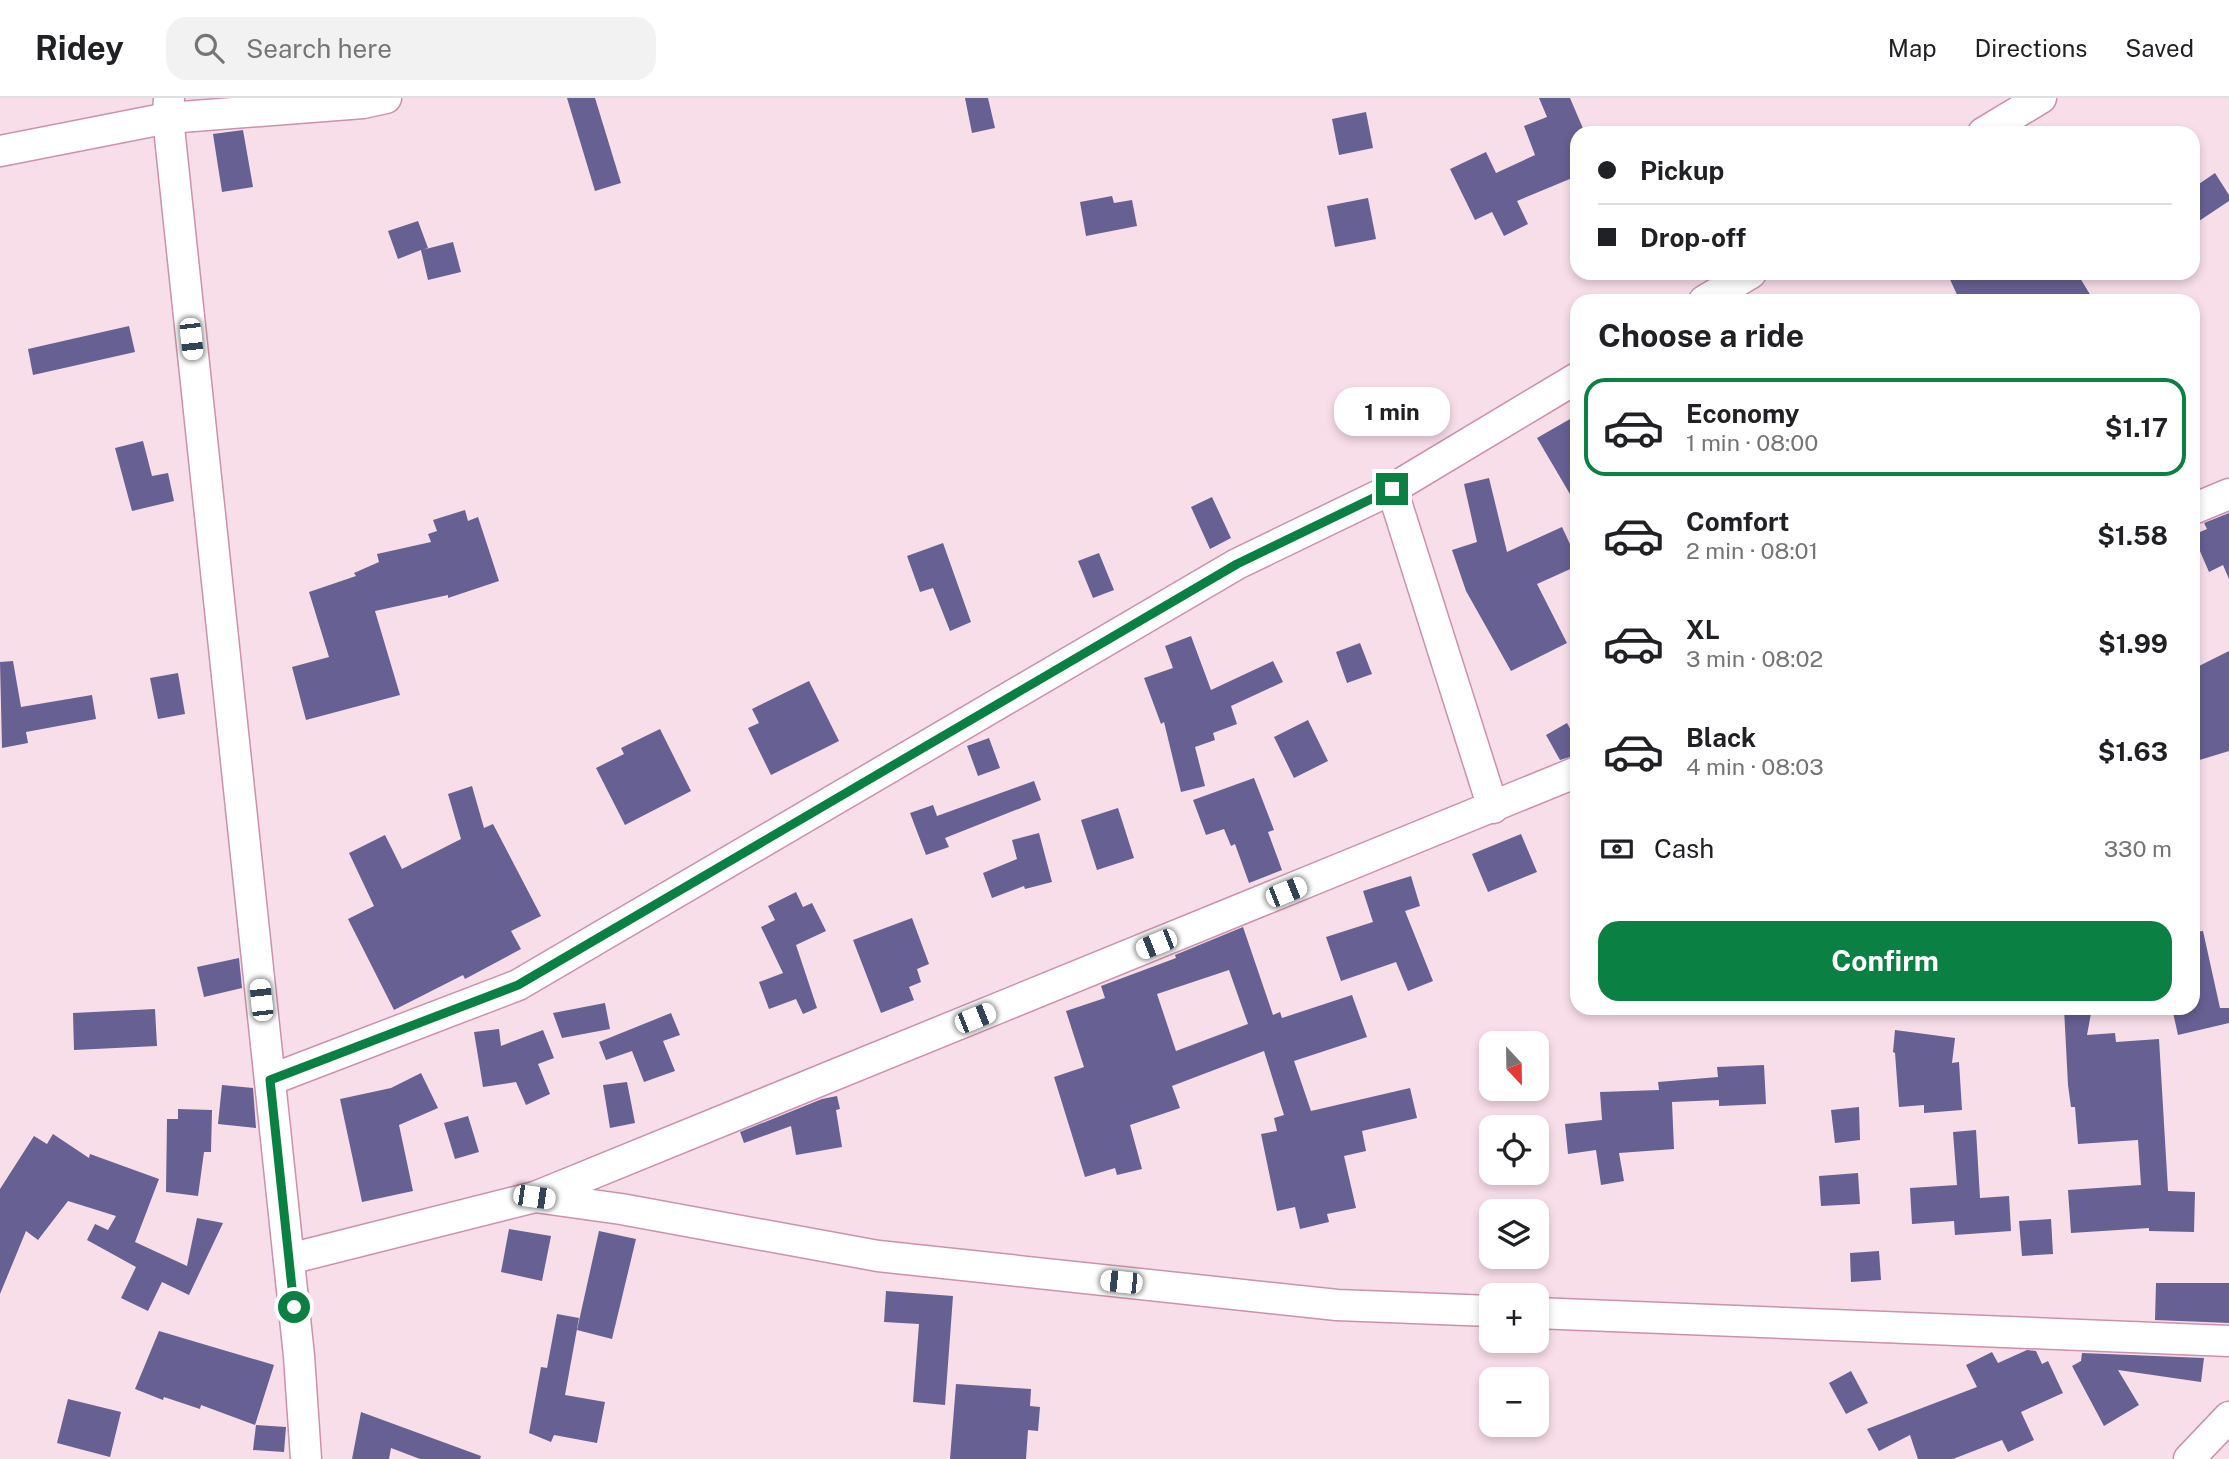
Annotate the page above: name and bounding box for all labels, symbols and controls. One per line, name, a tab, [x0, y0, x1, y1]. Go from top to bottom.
search box	[166, 17, 656, 80]
text: Ridey	[35, 29, 124, 67]
icon: search	[190, 29, 228, 67]
text: Search here	[246, 33, 392, 64]
text: Map	[1888, 34, 1937, 62]
text: Directions	[1975, 34, 2087, 62]
text: Saved	[2125, 34, 2194, 62]
text: Pickup	[1640, 155, 1724, 186]
text: Drop-off	[1640, 222, 1746, 253]
car	[179, 317, 204, 361]
text: Choose a ride	[1598, 317, 1804, 354]
callout: 1 min	[1334, 388, 1450, 436]
icon: car	[1602, 396, 1665, 459]
text: 1 min	[1364, 398, 1420, 425]
text: Economy	[1686, 398, 1799, 429]
text: $1.17	[2105, 412, 2168, 443]
text: 1 min · 08:00	[1686, 429, 1818, 456]
route end	[1376, 473, 1408, 505]
icon: car	[1602, 504, 1665, 567]
text: Comfort	[1686, 506, 1789, 537]
text: $1.58	[2097, 520, 2168, 551]
text: 2 min · 08:01	[1686, 537, 1818, 564]
icon: car	[1602, 612, 1665, 675]
text: XL	[1686, 614, 1720, 645]
text: $1.99	[2098, 628, 2168, 659]
text: 3 min · 08:02	[1686, 645, 1823, 672]
icon: car	[1602, 720, 1665, 783]
text: Black	[1686, 722, 1756, 753]
text: $1.63	[2098, 736, 2168, 767]
text: 4 min · 08:03	[1686, 753, 1824, 780]
icon: cash	[1598, 830, 1636, 868]
text: Cash	[1654, 833, 1714, 864]
text: 330 m	[2104, 835, 2172, 862]
car	[1263, 874, 1310, 910]
button: Confirm	[1598, 921, 2172, 1001]
car	[1133, 926, 1180, 962]
car	[249, 978, 274, 1022]
car	[952, 1000, 999, 1036]
north arrow	[1479, 1031, 1549, 1101]
map controls	[1479, 1031, 1549, 1437]
button: locate	[1479, 1115, 1549, 1185]
car	[512, 1184, 557, 1210]
button: layers	[1479, 1199, 1549, 1269]
car	[1100, 1269, 1143, 1295]
button: +	[1479, 1283, 1549, 1353]
route start	[278, 1291, 310, 1323]
button: −	[1479, 1367, 1549, 1437]

